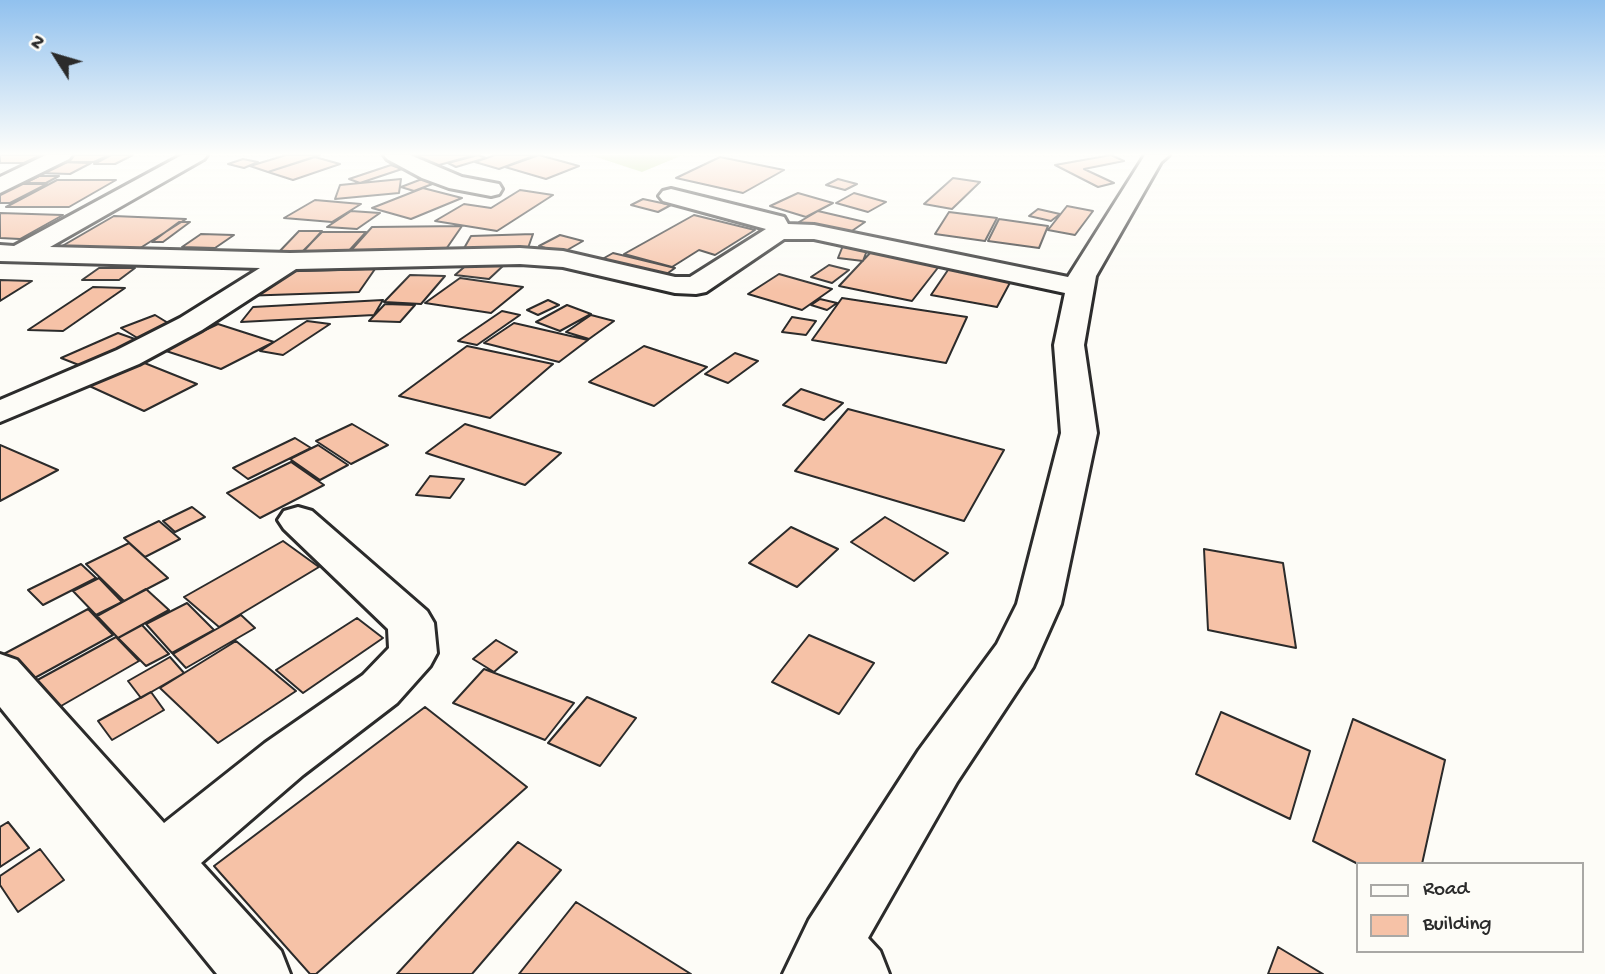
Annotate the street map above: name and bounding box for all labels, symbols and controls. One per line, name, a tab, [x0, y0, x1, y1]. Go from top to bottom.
north arrow	[21, 21, 91, 91]
text: N	[26, 31, 52, 55]
legend	[1356, 862, 1584, 953]
text: Road	[1423, 878, 1469, 903]
text: Building	[1423, 913, 1492, 938]

